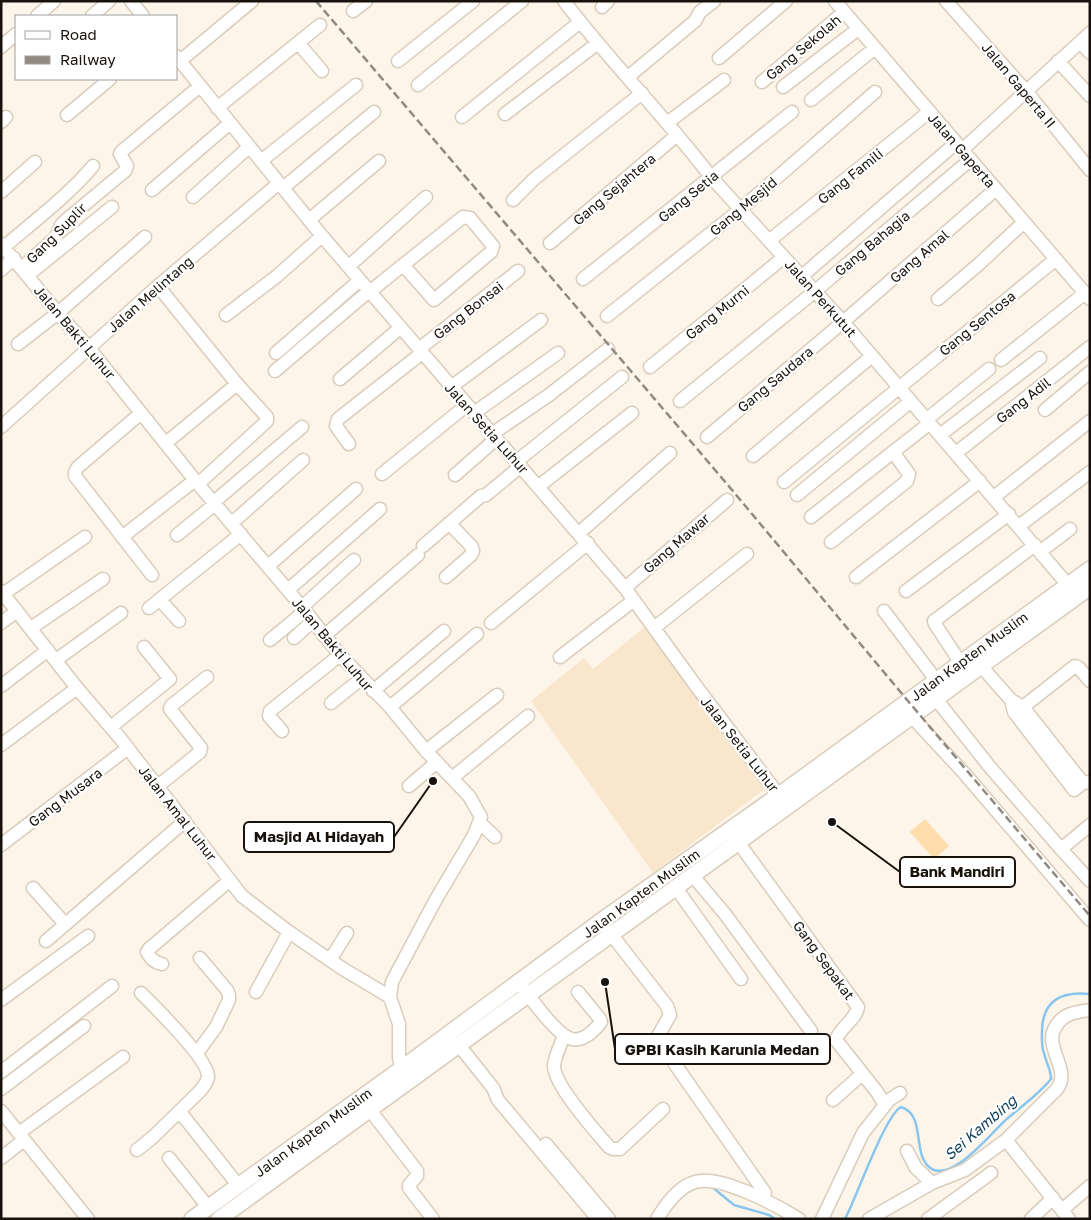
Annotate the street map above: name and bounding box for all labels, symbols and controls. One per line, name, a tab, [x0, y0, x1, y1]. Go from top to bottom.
street label: Gang Sekolah	[762, 11, 844, 83]
legend	[15, 15, 178, 80]
text: Road	[60, 25, 97, 43]
street label: Jalan Gaperta II	[978, 39, 1060, 131]
text: Railway	[60, 50, 116, 68]
street label: Jalan Gaperta	[925, 109, 999, 191]
street label: Gang Famili	[814, 145, 886, 207]
street label: Gang Sejahtera	[569, 149, 659, 229]
street label: Gang Setia	[654, 166, 722, 226]
street label: Gang Mesjid	[706, 173, 780, 239]
street label: Gang Suplir	[22, 199, 90, 267]
street label: Gang Bahagia	[831, 207, 913, 279]
street label: Gang Amal	[886, 226, 952, 286]
street label: Jalan Melintang	[104, 252, 196, 336]
street label: Jalan Perkutut	[782, 256, 860, 340]
street label: Gang Bonsai	[430, 277, 506, 343]
street label: Gang Murni	[682, 281, 752, 343]
street label: Jalan Bakti Luhur	[31, 282, 120, 383]
street label: Gang Sentosa	[935, 287, 1019, 359]
street label: Gang Saudara	[734, 342, 816, 416]
street label: Gang Adil	[992, 373, 1054, 427]
street label: Jalan Setia Luhur	[442, 379, 533, 477]
street label: Gang Mawar	[639, 509, 713, 577]
street label: Jalan Bakti Luhur	[289, 594, 378, 695]
street label: Jalan Kapten Muslim	[907, 608, 1031, 704]
street label: Jalan Setia Luhur	[697, 693, 783, 796]
street label: Jalan Amal Luhur	[135, 762, 221, 865]
street label: Gang Musara	[25, 764, 105, 830]
callout: Masjid Al Hidayah	[244, 822, 394, 852]
text: Masjid Al Hidayah	[254, 827, 384, 845]
street label: Jalan Kapten Muslim	[579, 845, 703, 941]
callout: Bank Mandiri	[900, 857, 1015, 887]
text: Bank Mandiri	[909, 862, 1005, 880]
street label: Gang Sepakat	[790, 917, 858, 1003]
callout: GPBI Kasih Karunia Medan	[615, 1034, 830, 1064]
text: GPBI Kasih Karunia Medan	[625, 1040, 819, 1058]
street label: Jalan Kapten Muslim	[251, 1084, 375, 1180]
water label: Sei Kambing	[940, 1090, 1022, 1164]

